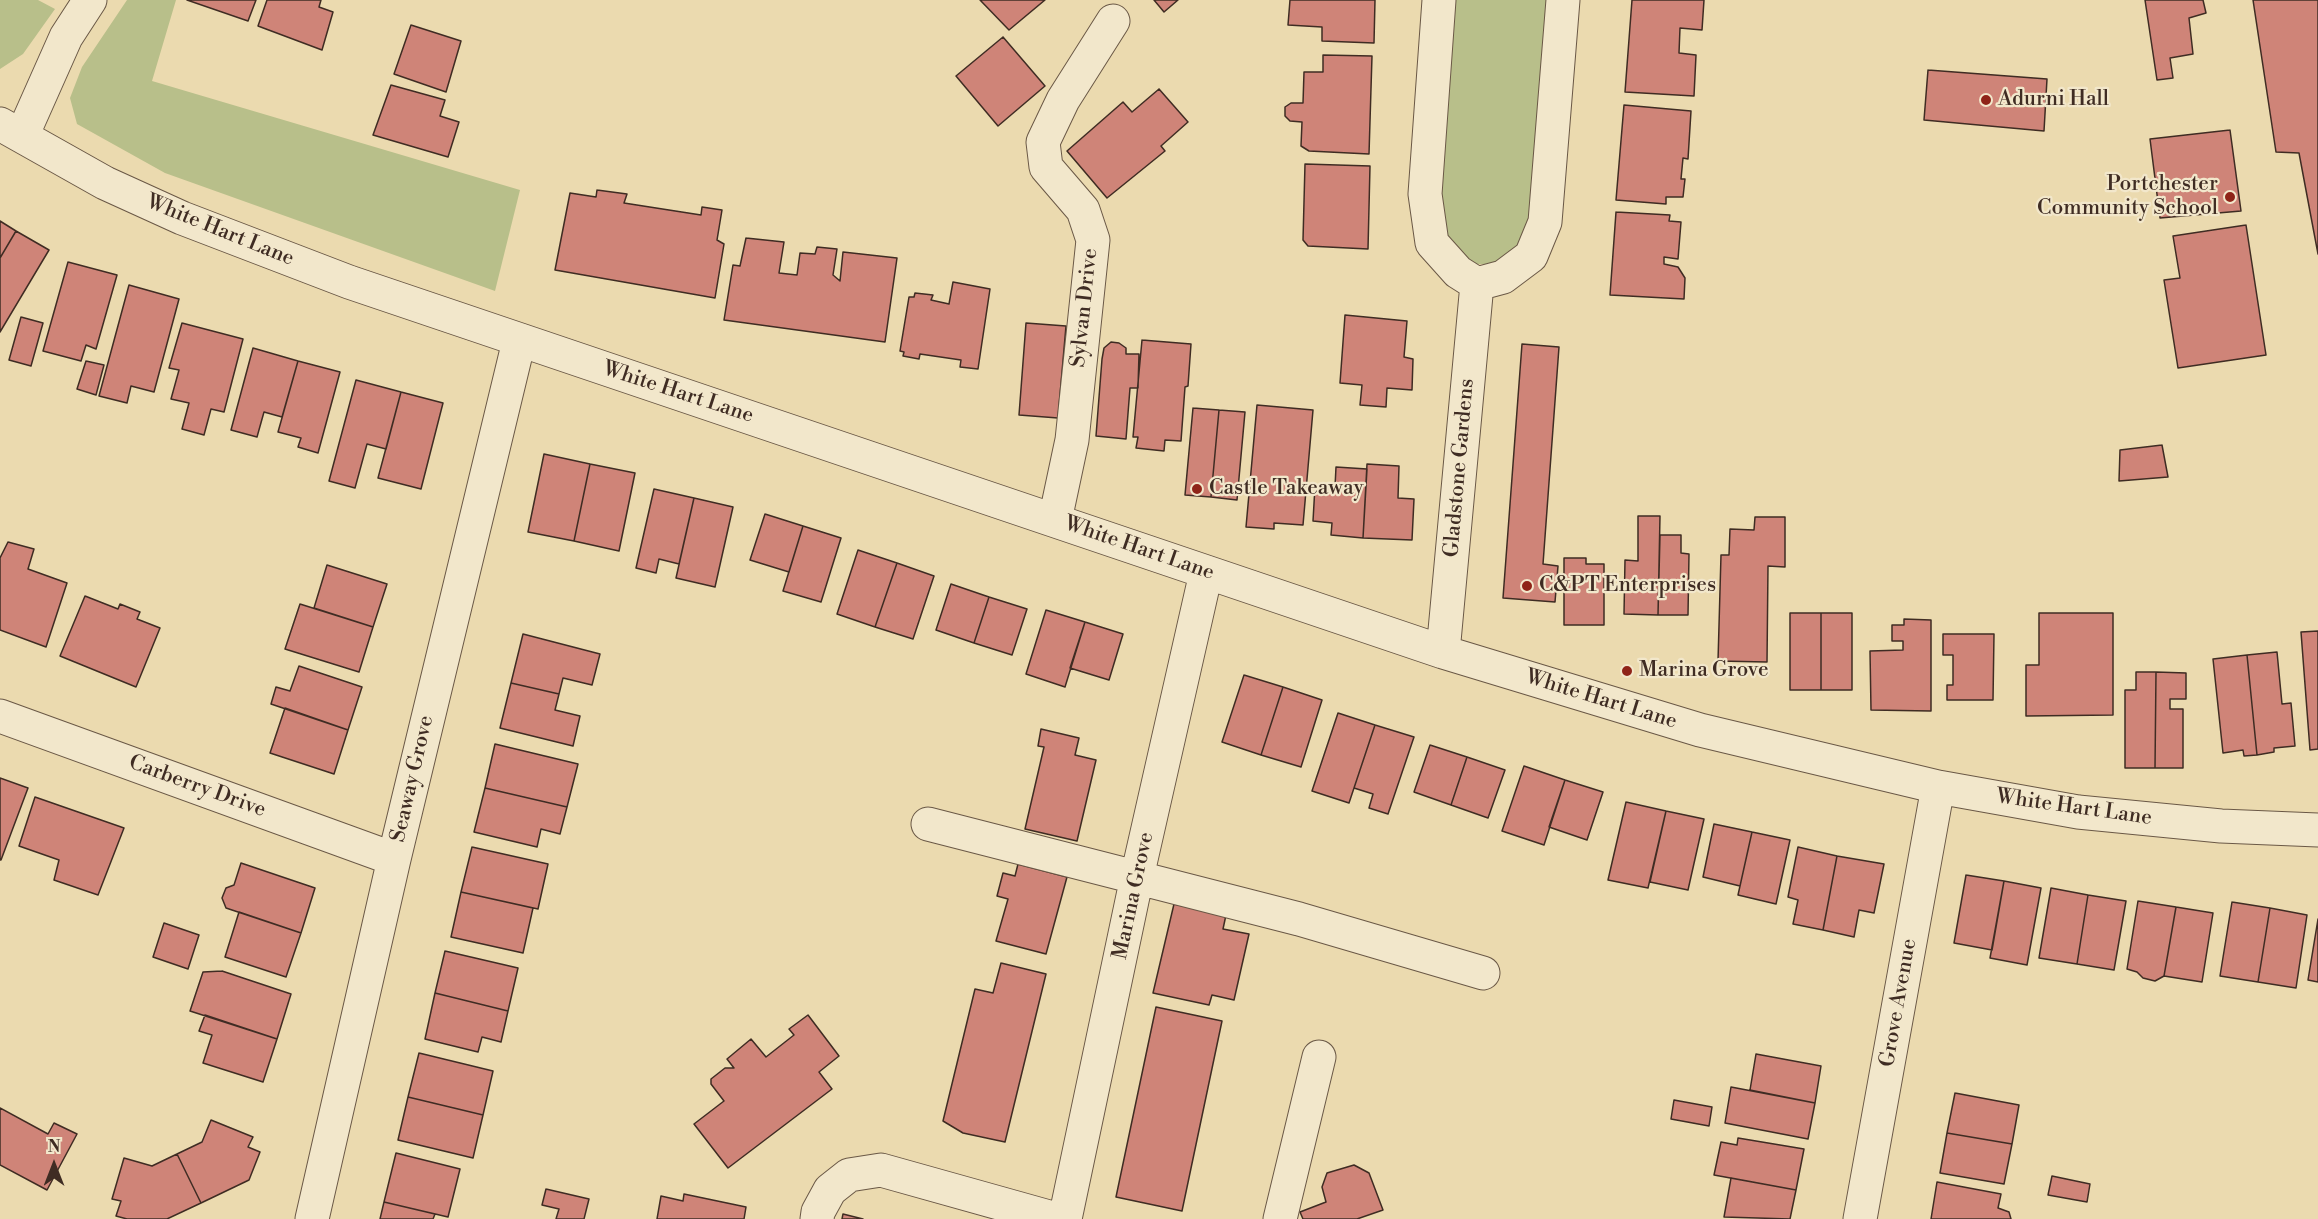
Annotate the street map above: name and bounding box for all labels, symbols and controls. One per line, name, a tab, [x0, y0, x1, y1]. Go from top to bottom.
place label: Adurni Hall	[1998, 87, 2109, 113]
marker: Adurni Hall	[1979, 93, 1993, 107]
place label: Portchester Community School	[2037, 172, 2218, 222]
street label: White Hart Lane	[143, 190, 297, 272]
marker: Portchester Community School	[2223, 190, 2237, 204]
street label: Sylvan Drive	[1066, 247, 1104, 369]
street label: White Hart Lane	[599, 357, 757, 429]
street label: Gladstone Gardens	[1440, 378, 1480, 558]
place label: Castle Takeaway	[1209, 476, 1364, 502]
marker: Castle Takeaway	[1190, 482, 1204, 496]
street label: White Hart Lane	[1061, 512, 1217, 586]
place label: C&PT Enterprises	[1539, 573, 1716, 599]
marker: C&PT Enterprises	[1520, 579, 1534, 593]
place label: Marina Grove	[1639, 658, 1768, 684]
marker: Marina Grove	[1620, 664, 1634, 678]
street label: White Hart Lane	[1522, 665, 1680, 735]
street label: Seaway Grove	[386, 713, 440, 845]
street label: Carberry Drive	[125, 751, 269, 823]
street label: White Hart Lane	[1995, 785, 2153, 831]
street label: Marina Grove	[1108, 830, 1160, 962]
street label: Grove Avenue	[1875, 937, 1923, 1069]
north arrow	[24, 1135, 84, 1195]
text: N	[48, 1137, 60, 1157]

